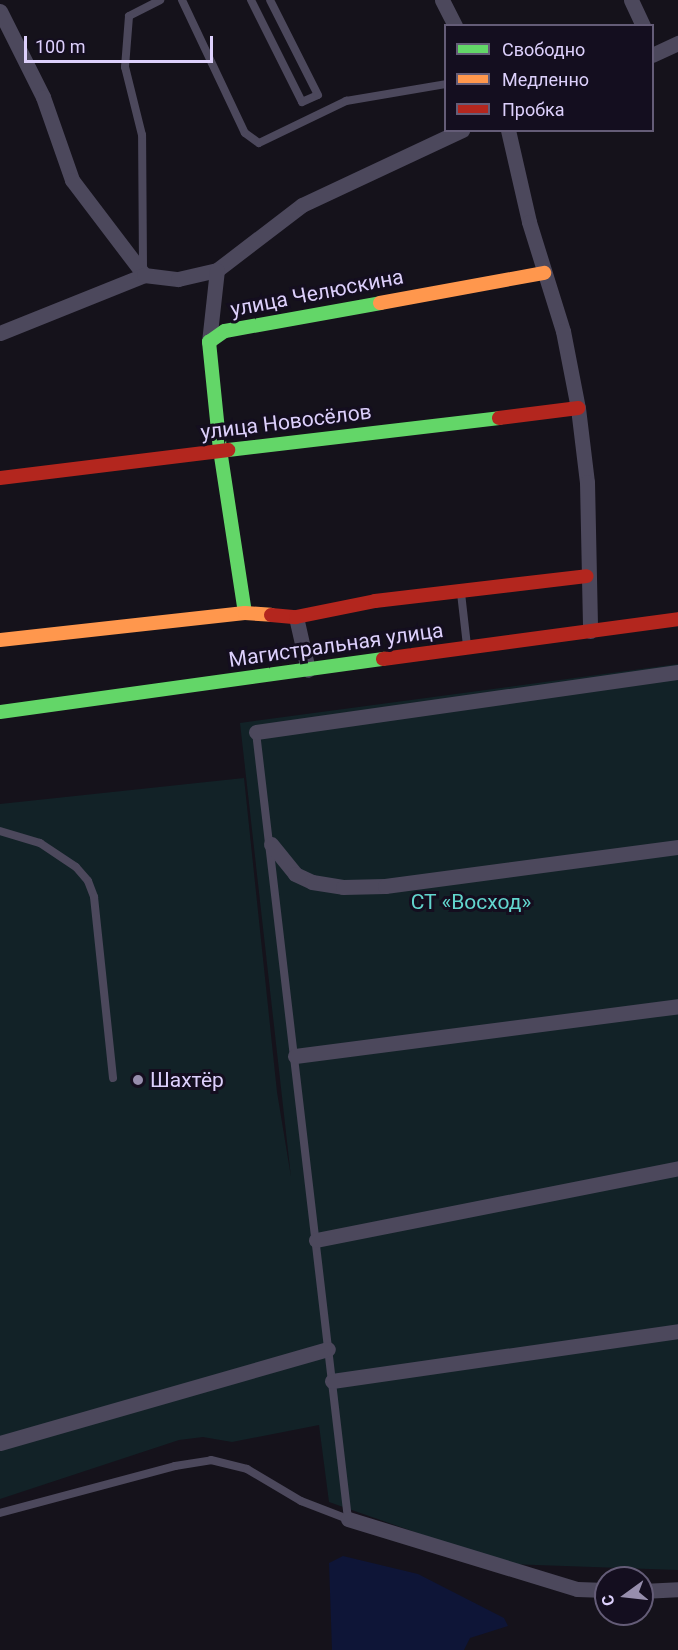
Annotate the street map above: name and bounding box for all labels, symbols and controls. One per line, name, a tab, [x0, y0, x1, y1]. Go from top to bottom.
scale bar	[27, 24, 216, 62]
legend	[444, 24, 654, 132]
text: 100 m	[35, 36, 86, 57]
text: Свободно	[502, 39, 585, 60]
text: Медленно	[502, 69, 589, 90]
text: Пробка	[502, 99, 565, 120]
street label: улица Челюскина	[228, 264, 406, 322]
street label: улица Новосёлов	[199, 399, 373, 445]
street label: Магистральная улица	[227, 617, 445, 673]
park label: СТ «Восход»	[411, 889, 531, 915]
place label: Шахтёр	[150, 1067, 224, 1093]
marker: Шахтёр	[131, 1073, 145, 1087]
north arrow	[594, 1566, 654, 1626]
text: С	[598, 1593, 619, 1608]

